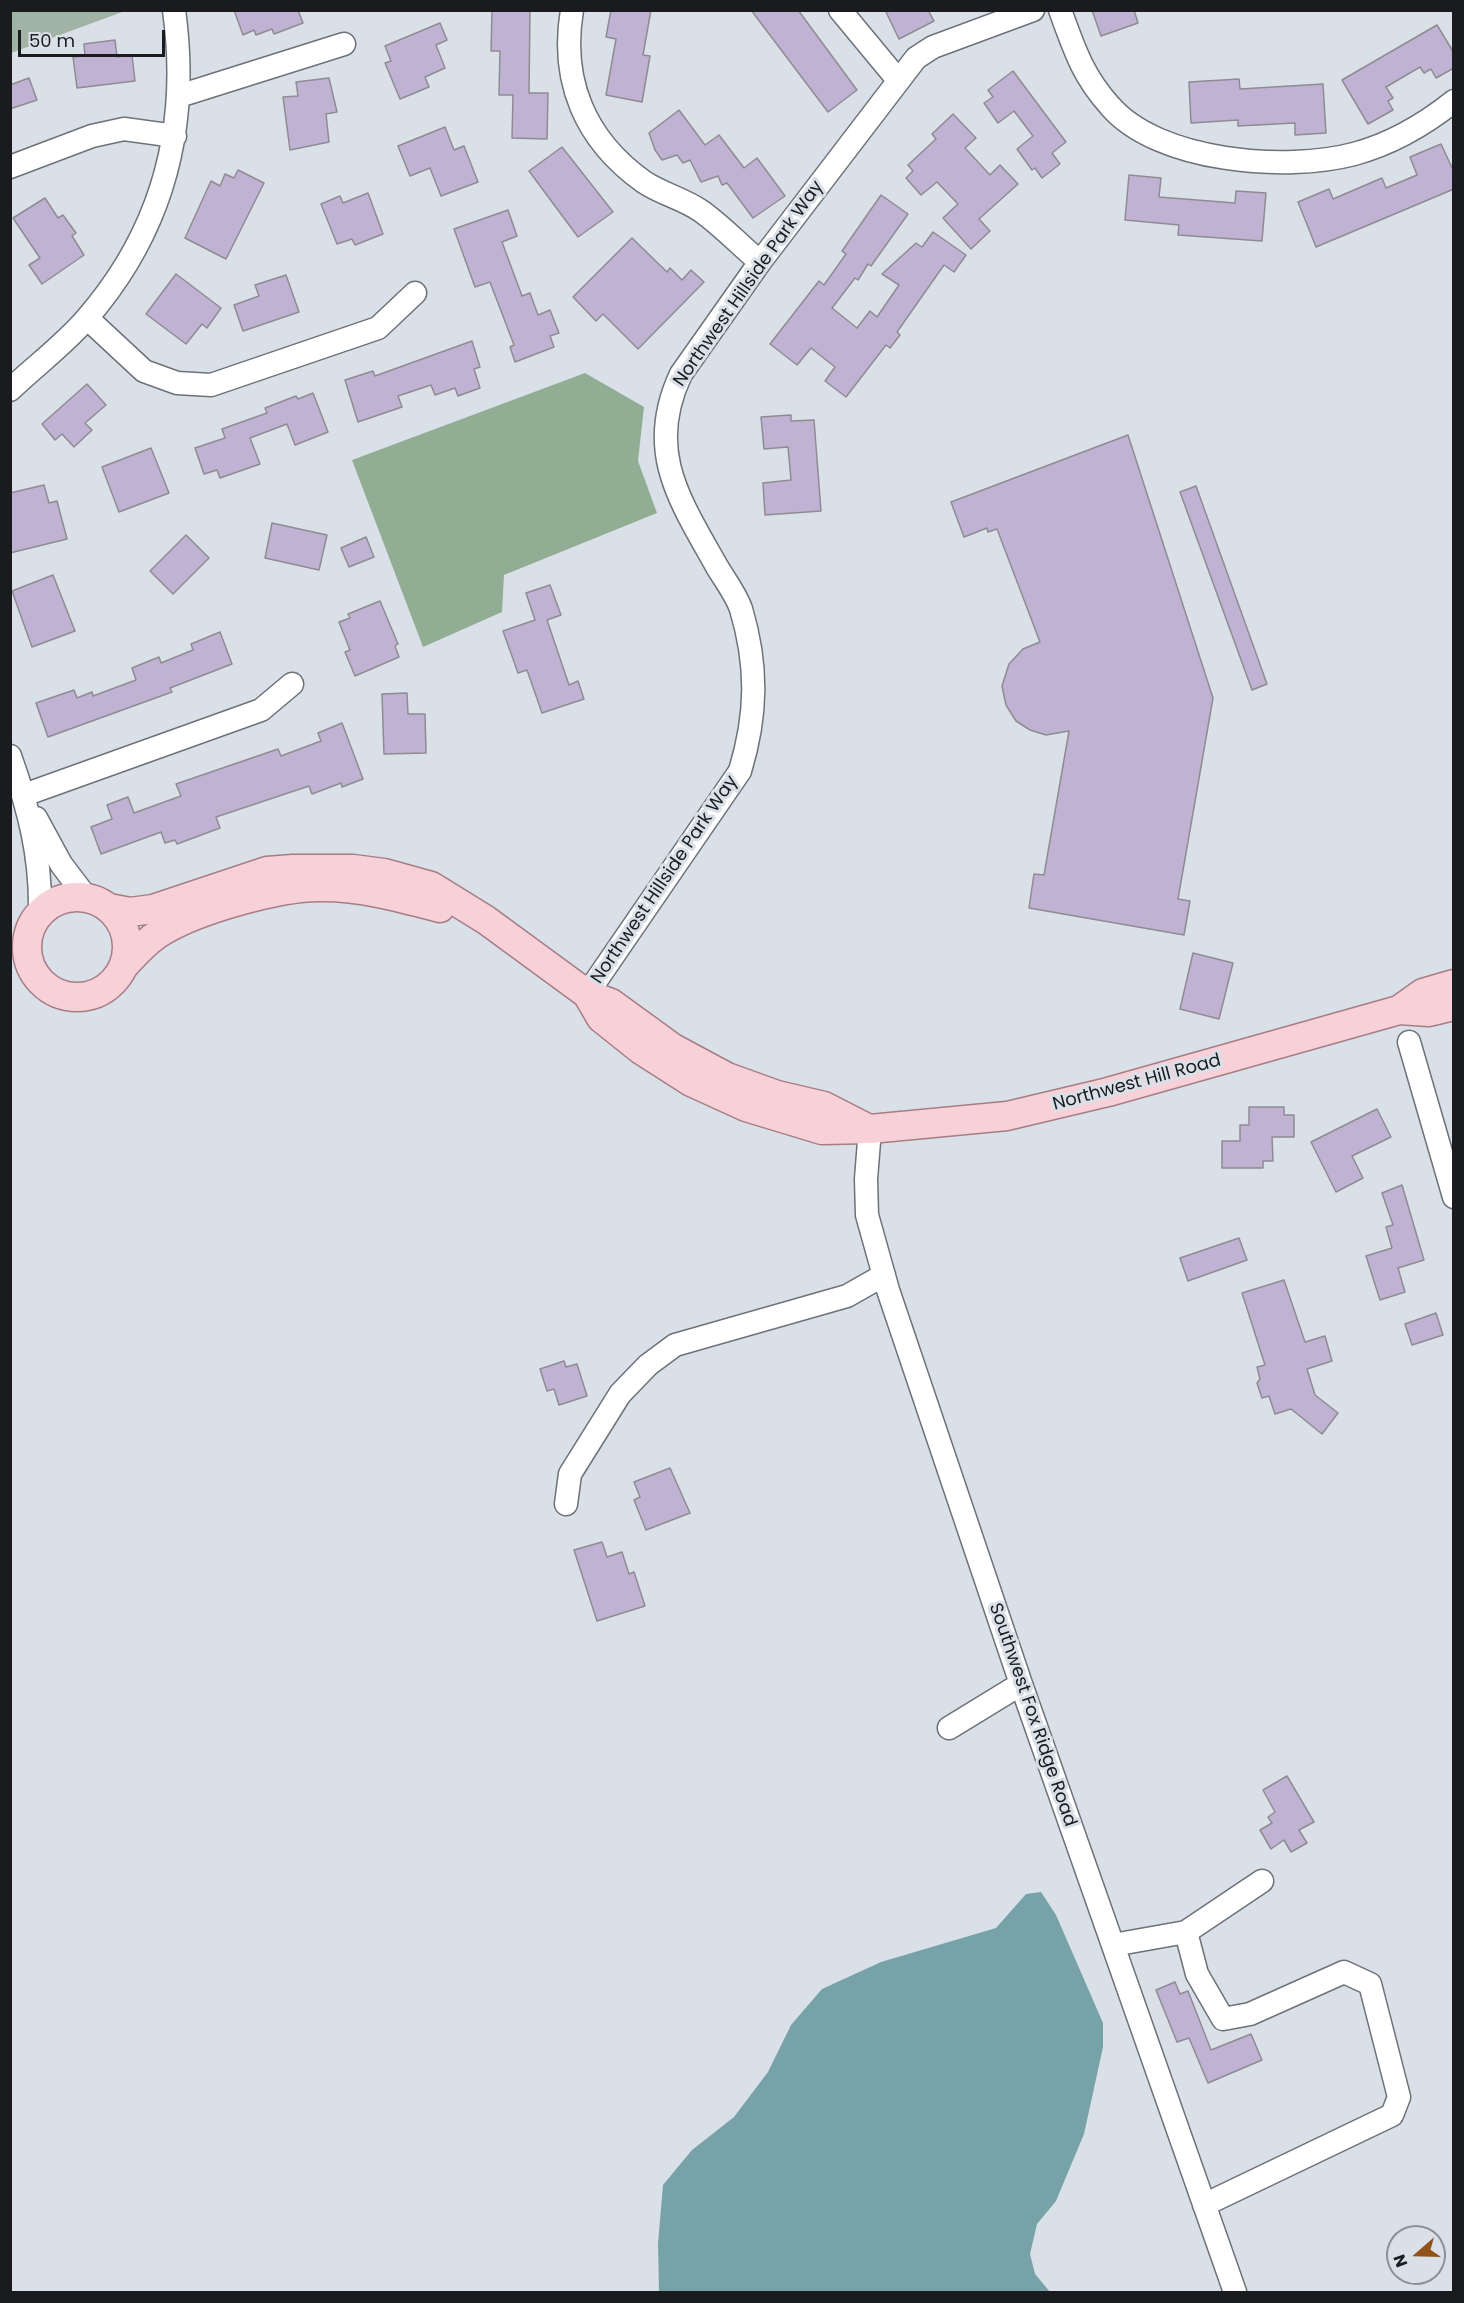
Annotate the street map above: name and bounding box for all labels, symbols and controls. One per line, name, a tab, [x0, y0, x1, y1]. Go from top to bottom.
scale bar	[21, 18, 168, 56]
text: 50 m	[29, 28, 75, 53]
street label: Northwest Hillside Park Way	[669, 177, 829, 391]
street label: Northwest Hillside Park Way	[587, 772, 743, 988]
street label: Northwest Hill Road	[1051, 1050, 1223, 1116]
street label: Southwest Fox Ridge Road	[984, 1600, 1080, 1830]
north arrow	[1386, 2225, 1446, 2285]
text: N	[1388, 2251, 1413, 2270]

